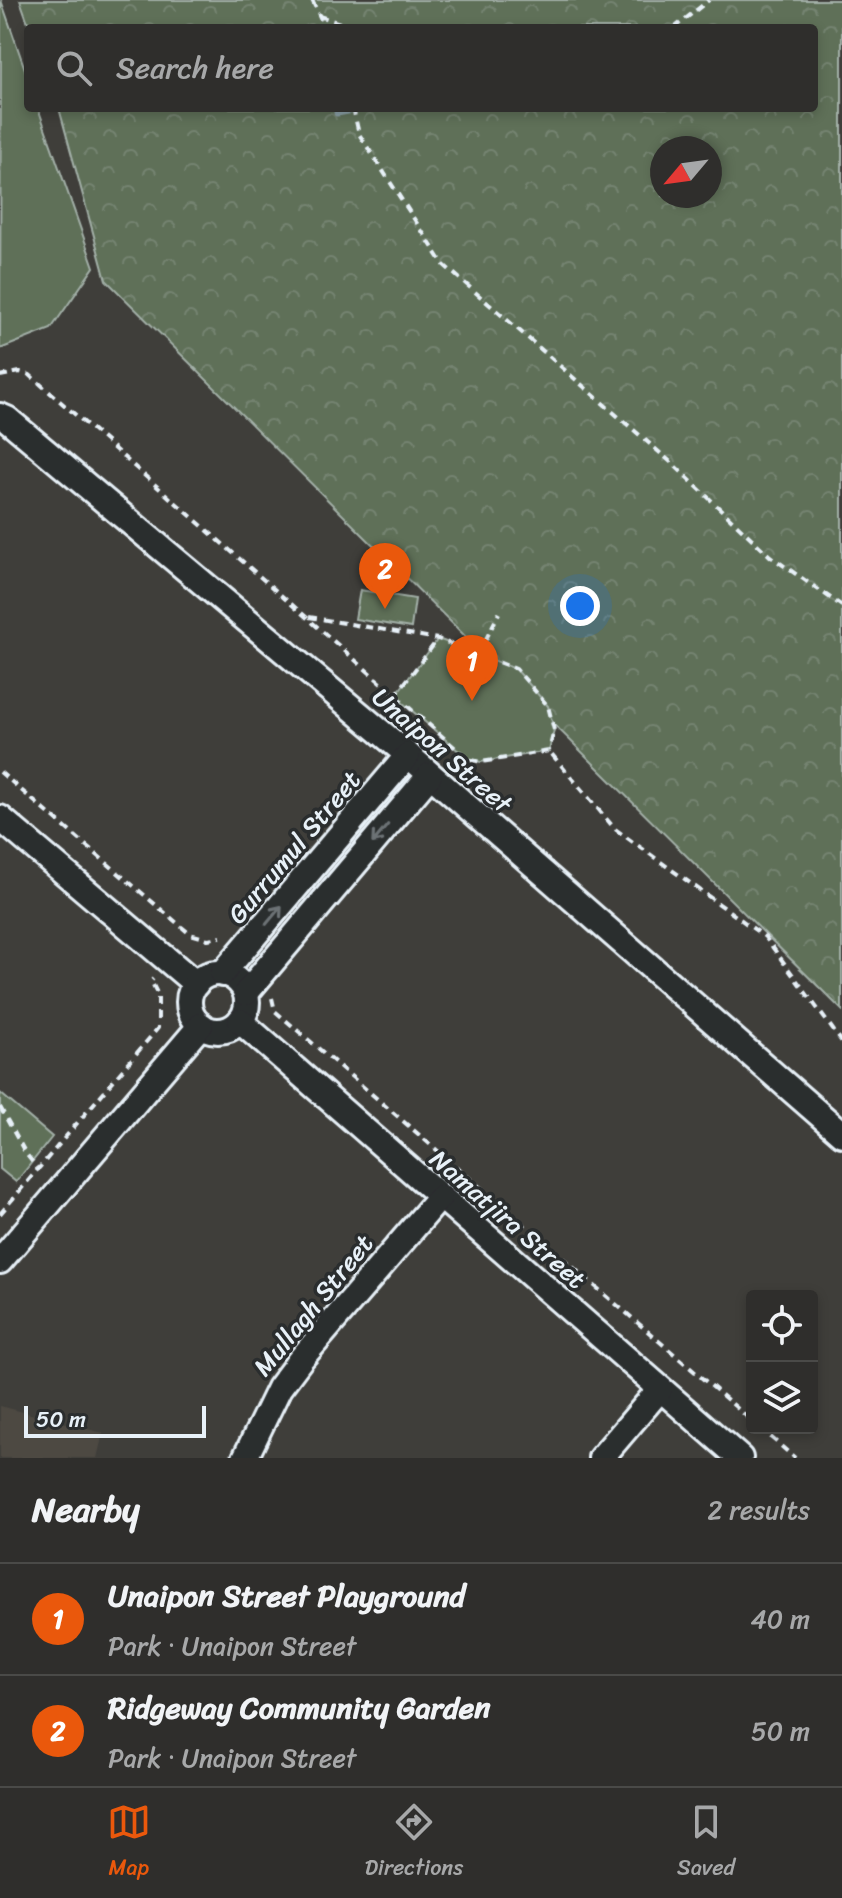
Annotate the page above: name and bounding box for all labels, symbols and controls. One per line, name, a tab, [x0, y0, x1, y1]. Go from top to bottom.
search box	[24, 24, 818, 112]
text: Search here	[116, 41, 274, 95]
icon: search	[52, 46, 96, 90]
north arrow	[650, 136, 722, 208]
pin: 2	[359, 543, 411, 609]
your location	[560, 586, 600, 626]
pin: 1	[446, 635, 498, 701]
street label: Unaipon Street	[361, 675, 524, 826]
street label: Gurrumul Street	[215, 759, 373, 935]
one-way arrow	[371, 823, 389, 844]
one-way arrow	[265, 905, 283, 926]
street label: Namatjira Street	[419, 1137, 597, 1301]
street label: Mullagh Street	[241, 1223, 385, 1387]
map controls	[746, 1290, 818, 1434]
button: locate	[746, 1290, 818, 1362]
button: layers	[746, 1362, 818, 1434]
text: 50 m	[36, 1400, 86, 1439]
scale bar	[24, 1402, 206, 1438]
text: Nearby	[32, 1480, 140, 1540]
text: 2 results	[708, 1487, 810, 1533]
text: Unaipon Street Playground	[108, 1569, 465, 1623]
text: 1	[52, 1596, 64, 1642]
text: 40 m	[751, 1596, 810, 1642]
text: Park · Unaipon Street	[108, 1623, 356, 1669]
text: Ridgeway Community Garden	[108, 1681, 490, 1735]
text: 2	[50, 1708, 66, 1754]
text: 50 m	[751, 1708, 810, 1754]
text: Park · Unaipon Street	[108, 1735, 356, 1781]
tab: Map	[107, 1800, 151, 1887]
tab: Directions	[365, 1800, 463, 1887]
tab: Saved	[677, 1800, 735, 1887]

